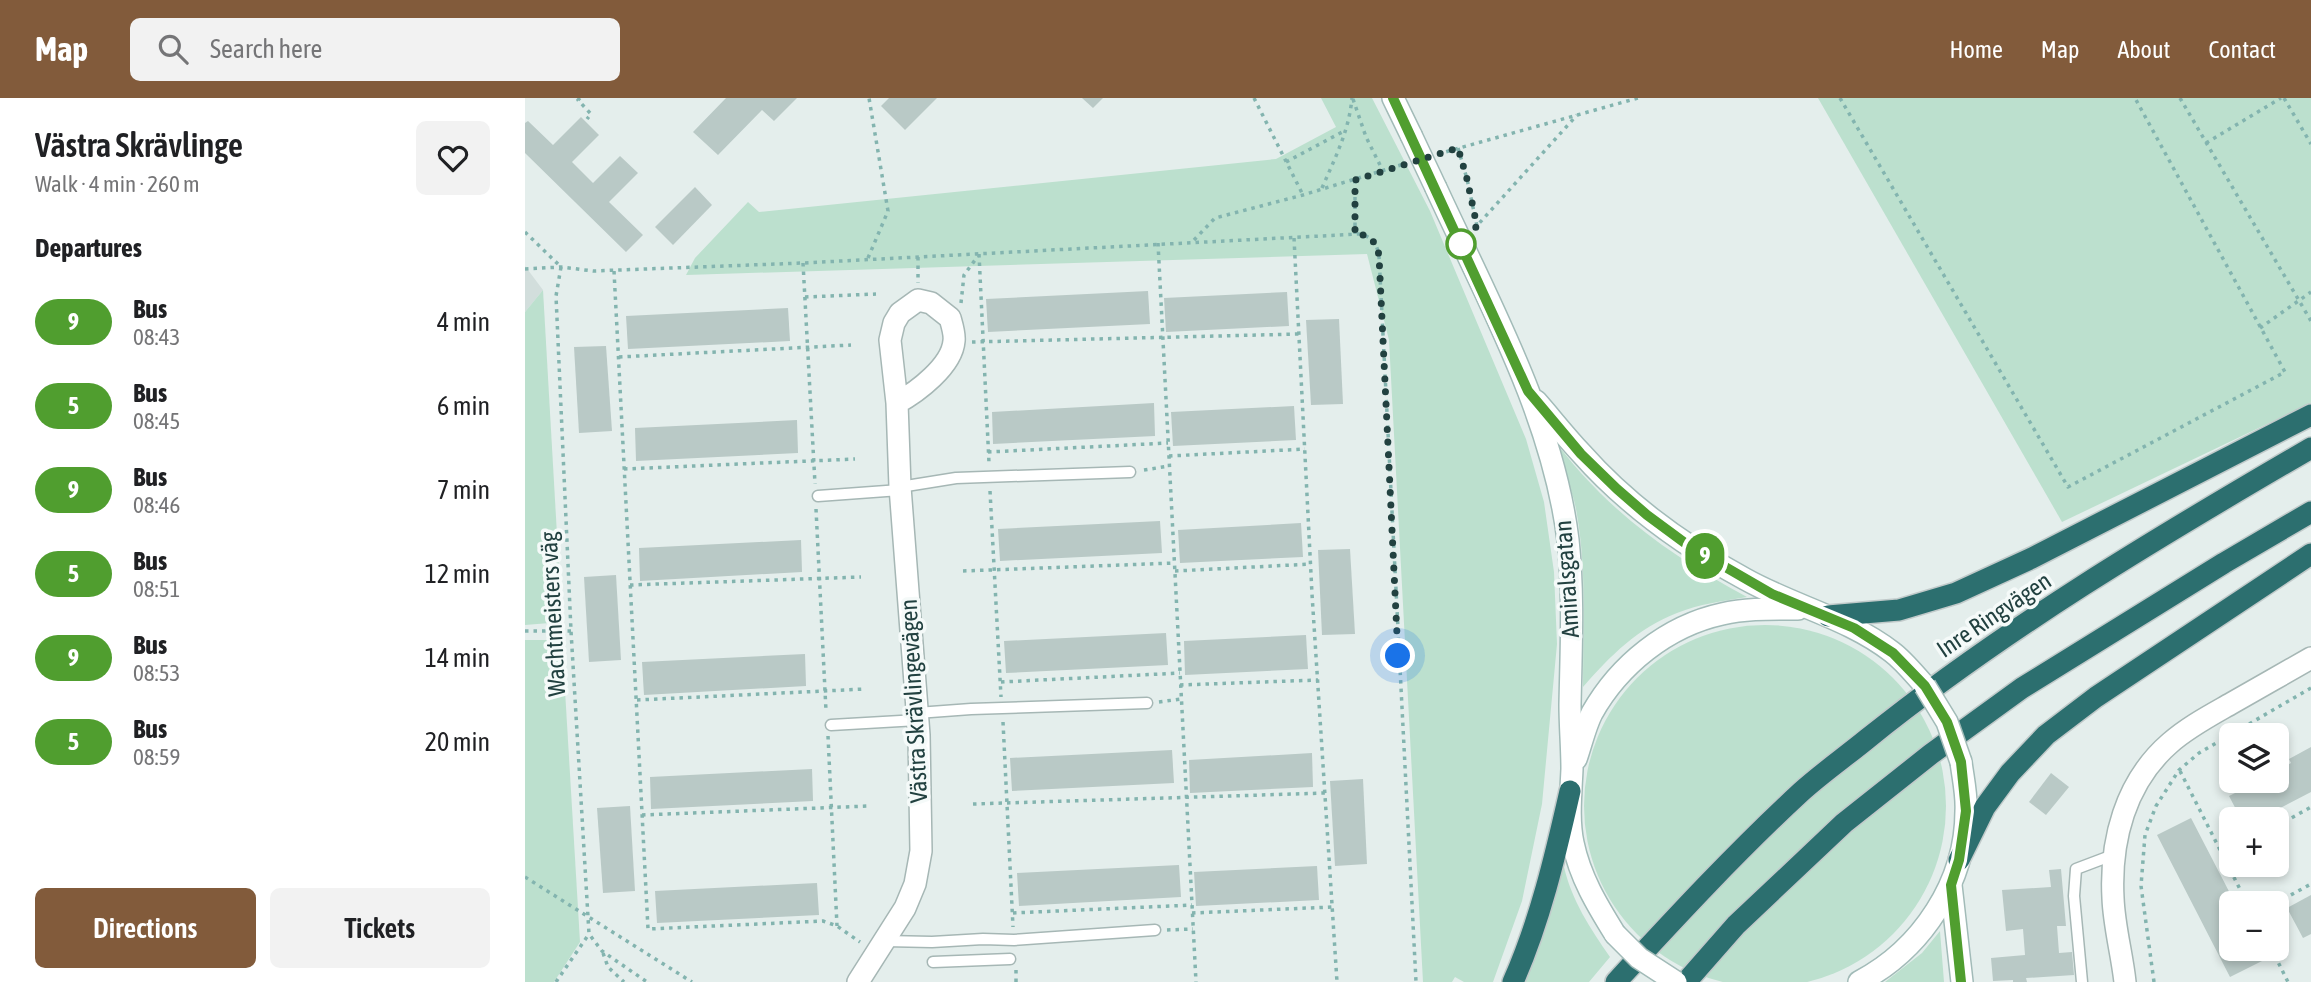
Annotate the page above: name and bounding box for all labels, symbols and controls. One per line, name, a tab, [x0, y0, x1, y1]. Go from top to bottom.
search box	[130, 18, 620, 81]
text: Map	[35, 30, 88, 68]
icon: search	[154, 30, 192, 68]
text: Search here	[210, 34, 322, 64]
text: Home	[1949, 36, 2003, 63]
text: Map	[2041, 36, 2079, 63]
text: About	[2117, 36, 2170, 63]
text: Contact	[2208, 36, 2276, 63]
button: heart	[416, 121, 490, 195]
text: Västra Skrävlinge	[35, 126, 243, 164]
text: Walk · 4 min · 260 m	[35, 171, 199, 197]
unlabelled marker	[1446, 229, 1476, 259]
text: Departures	[35, 233, 142, 263]
text: Bus	[133, 294, 167, 324]
text: 4 min	[437, 307, 490, 337]
text: 9	[68, 308, 79, 335]
text: 08:43	[133, 324, 180, 350]
text: Bus	[133, 378, 167, 408]
text: 6 min	[437, 391, 490, 421]
text: 5	[68, 392, 79, 419]
text: 08:45	[133, 408, 180, 434]
text: Bus	[133, 462, 167, 492]
text: 7 min	[437, 475, 490, 505]
text: 9	[68, 476, 79, 503]
text: 08:46	[133, 492, 180, 518]
street label: Amiralsgatan	[1549, 519, 1584, 639]
street label: Wachtmeisters väg	[535, 530, 570, 697]
line badge: 9	[1682, 533, 1728, 579]
text: 9	[1699, 542, 1711, 569]
text: Bus	[133, 546, 167, 576]
text: 12 min	[425, 559, 490, 589]
text: 5	[68, 560, 79, 587]
street label: Inre Ringvägen	[1932, 567, 2056, 663]
text: 08:51	[133, 576, 180, 602]
street label: Västra Skrävlingevägen	[895, 598, 932, 804]
text: Bus	[133, 630, 167, 660]
your location	[1380, 638, 1415, 673]
text: 14 min	[425, 643, 490, 673]
text: 9	[68, 644, 79, 671]
text: 08:53	[133, 660, 180, 686]
text: Bus	[133, 714, 167, 744]
map controls	[2219, 723, 2289, 961]
button: layers	[2219, 723, 2289, 793]
text: 20 min	[425, 727, 490, 757]
text: 5	[68, 728, 79, 755]
text: 08:59	[133, 744, 180, 770]
button: +	[2219, 807, 2289, 877]
button: Directions	[35, 888, 256, 968]
button: Tickets	[270, 888, 490, 968]
button: −	[2219, 891, 2289, 961]

